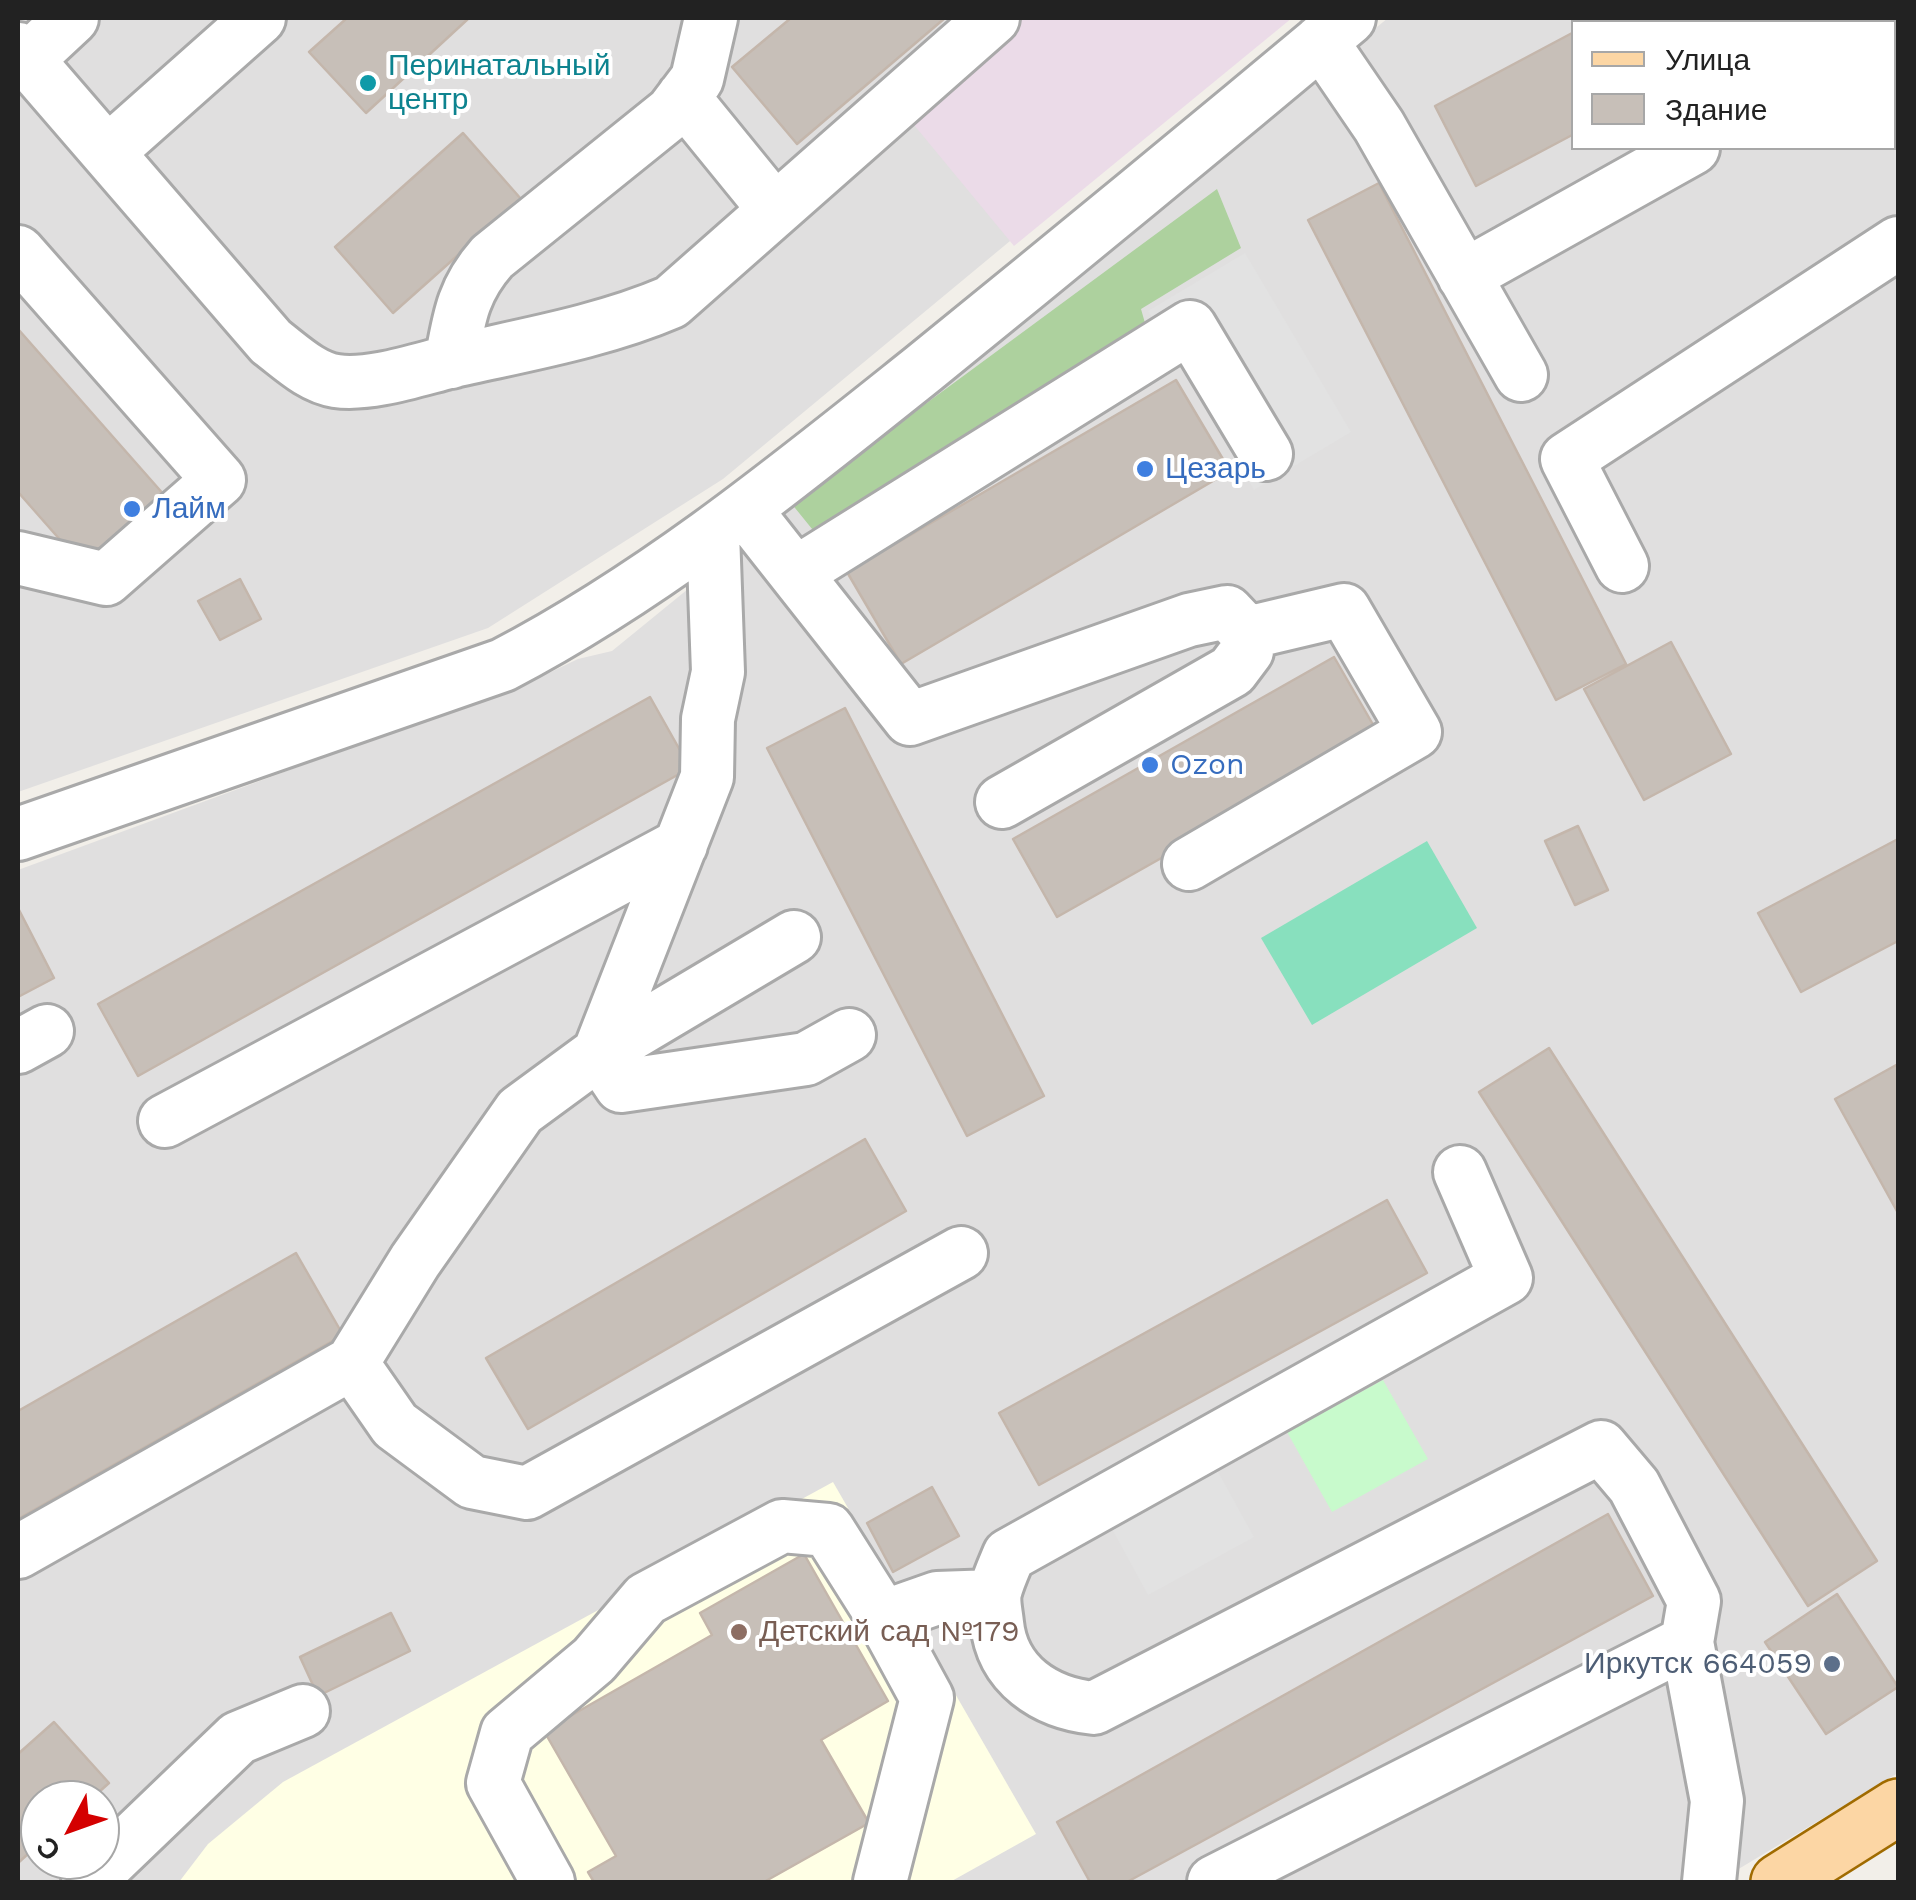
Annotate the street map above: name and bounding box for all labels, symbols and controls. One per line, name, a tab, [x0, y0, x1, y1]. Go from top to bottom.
legend	[1571, 20, 1896, 150]
text: Улица	[1665, 42, 1750, 77]
place label: Перинатальный центр	[388, 48, 610, 118]
marker: Перинатальный центр	[357, 72, 379, 94]
text: Здание	[1665, 92, 1767, 127]
place label: Цезарь	[1165, 451, 1266, 487]
marker: Цезарь	[1134, 458, 1156, 480]
place label: Лайм	[152, 491, 226, 527]
marker: Лайм	[121, 498, 143, 520]
place label: Ozon	[1170, 747, 1245, 783]
marker: Ozon	[1139, 754, 1161, 776]
place label: Детский сад №179	[759, 1614, 1020, 1650]
marker: Детский сад №179	[728, 1621, 750, 1643]
place label: Иркутск 664059	[1584, 1646, 1812, 1682]
marker: Иркутск 664059	[1821, 1653, 1843, 1675]
north arrow	[20, 1780, 120, 1880]
text: С	[29, 1830, 68, 1867]

